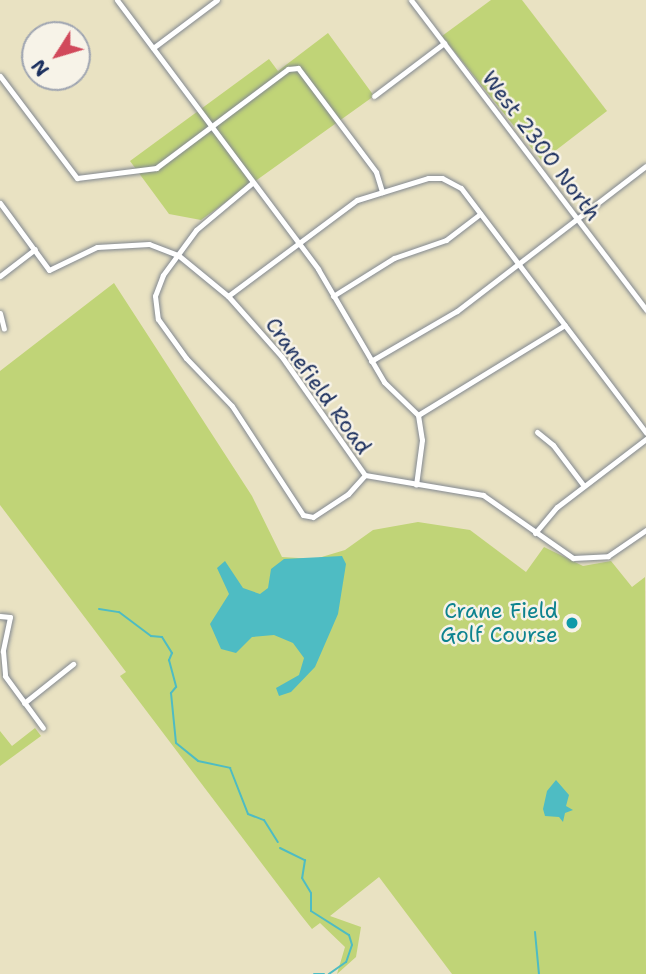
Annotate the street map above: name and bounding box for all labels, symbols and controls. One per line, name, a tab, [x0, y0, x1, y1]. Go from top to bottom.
north arrow	[21, 21, 91, 91]
text: N	[26, 54, 55, 81]
street label: West 2300 North	[476, 66, 606, 226]
street label: Cranefield Road	[260, 313, 376, 459]
place label: Crane Field Golf Course	[440, 598, 558, 648]
marker: Crane Field Golf Course	[564, 615, 580, 631]

